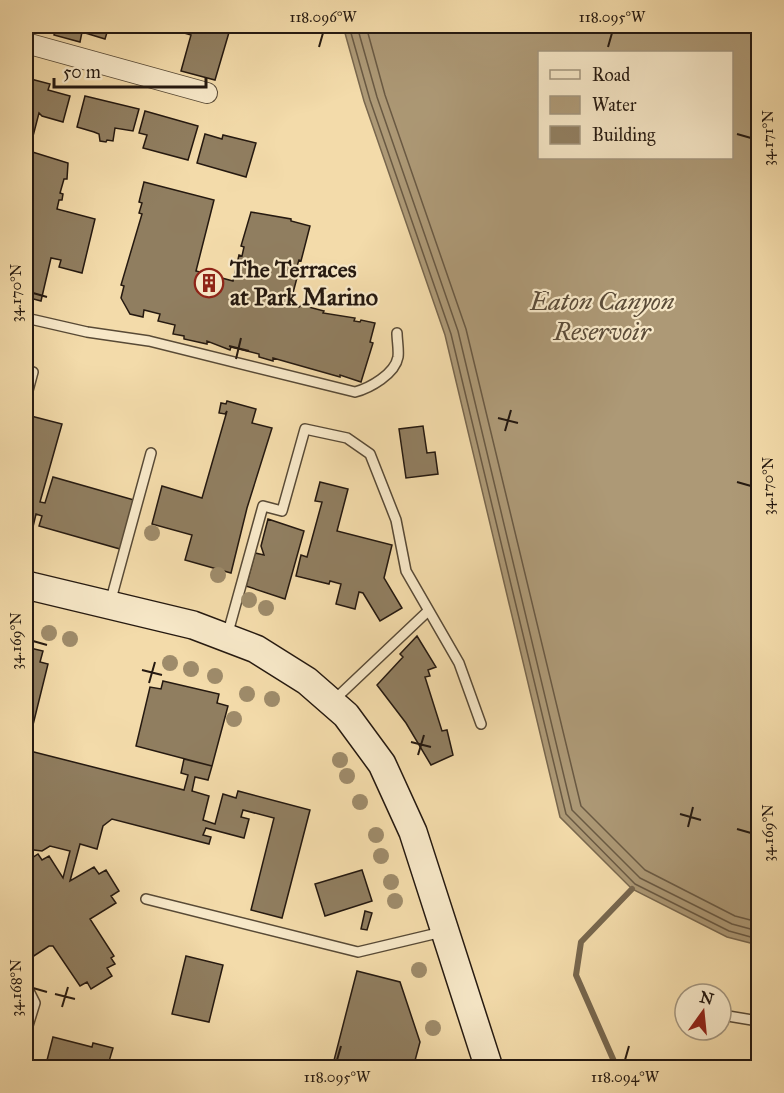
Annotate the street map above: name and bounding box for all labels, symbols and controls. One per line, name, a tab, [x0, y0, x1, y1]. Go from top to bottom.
text: 118.096°W	[289, 8, 357, 26]
text: 118.095°W	[579, 8, 646, 26]
scale bar	[54, 51, 206, 89]
legend	[538, 51, 733, 159]
text: 50 m	[63, 61, 101, 83]
text: Road	[592, 64, 630, 86]
text: Water	[592, 94, 637, 116]
text: 34.171°N	[759, 110, 777, 166]
text: Building	[592, 124, 656, 147]
place label: The Terraces at Park Marino	[229, 254, 378, 312]
text: 34.170°N	[7, 263, 25, 322]
building icon: The Terraces at Park Marino	[193, 267, 225, 299]
water label: Eaton Canyon Reservoir	[529, 285, 675, 347]
text: 34.170°N	[759, 456, 777, 515]
text: 34.169°N	[7, 612, 25, 670]
text: 34.169°N	[759, 804, 777, 862]
text: 34.168°N	[7, 959, 25, 1017]
north arrow	[673, 982, 733, 1042]
text: N	[698, 987, 716, 1009]
text: 118.095°W	[304, 1068, 371, 1086]
text: 118.094°W	[591, 1068, 660, 1086]

